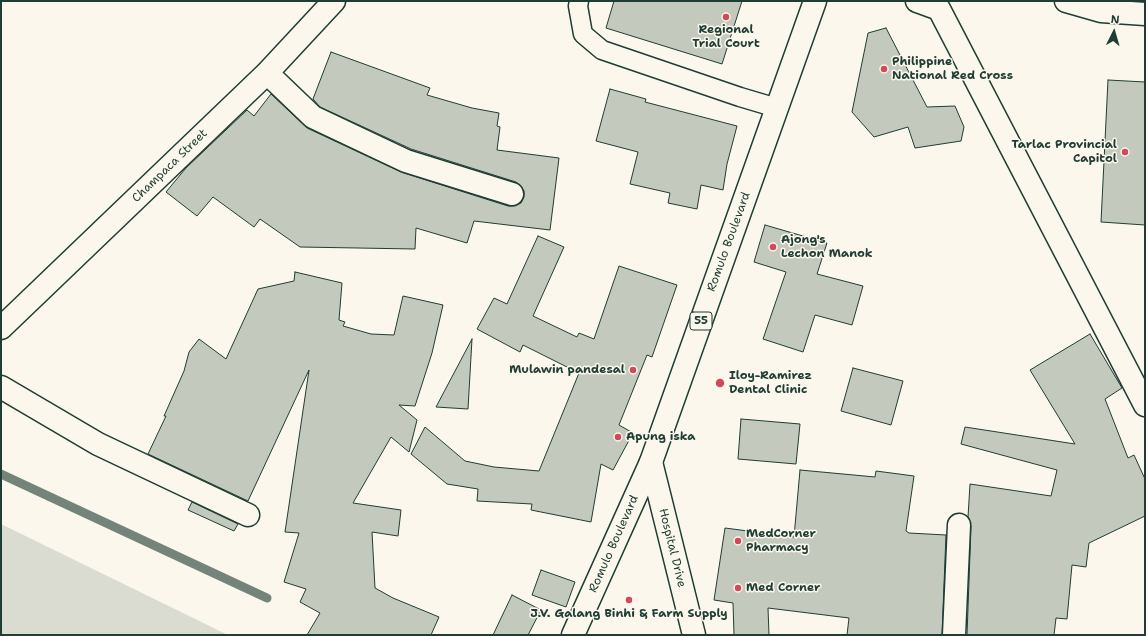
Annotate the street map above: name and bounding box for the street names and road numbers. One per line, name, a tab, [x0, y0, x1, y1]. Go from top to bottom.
street label: Champaca Street	[129, 126, 211, 206]
street label: Romulo Boulevard	[704, 190, 754, 294]
road number: 55	[690, 312, 712, 330]
street label: Romulo Boulevard	[586, 493, 642, 595]
street label: Hospital Drive	[655, 507, 689, 589]

